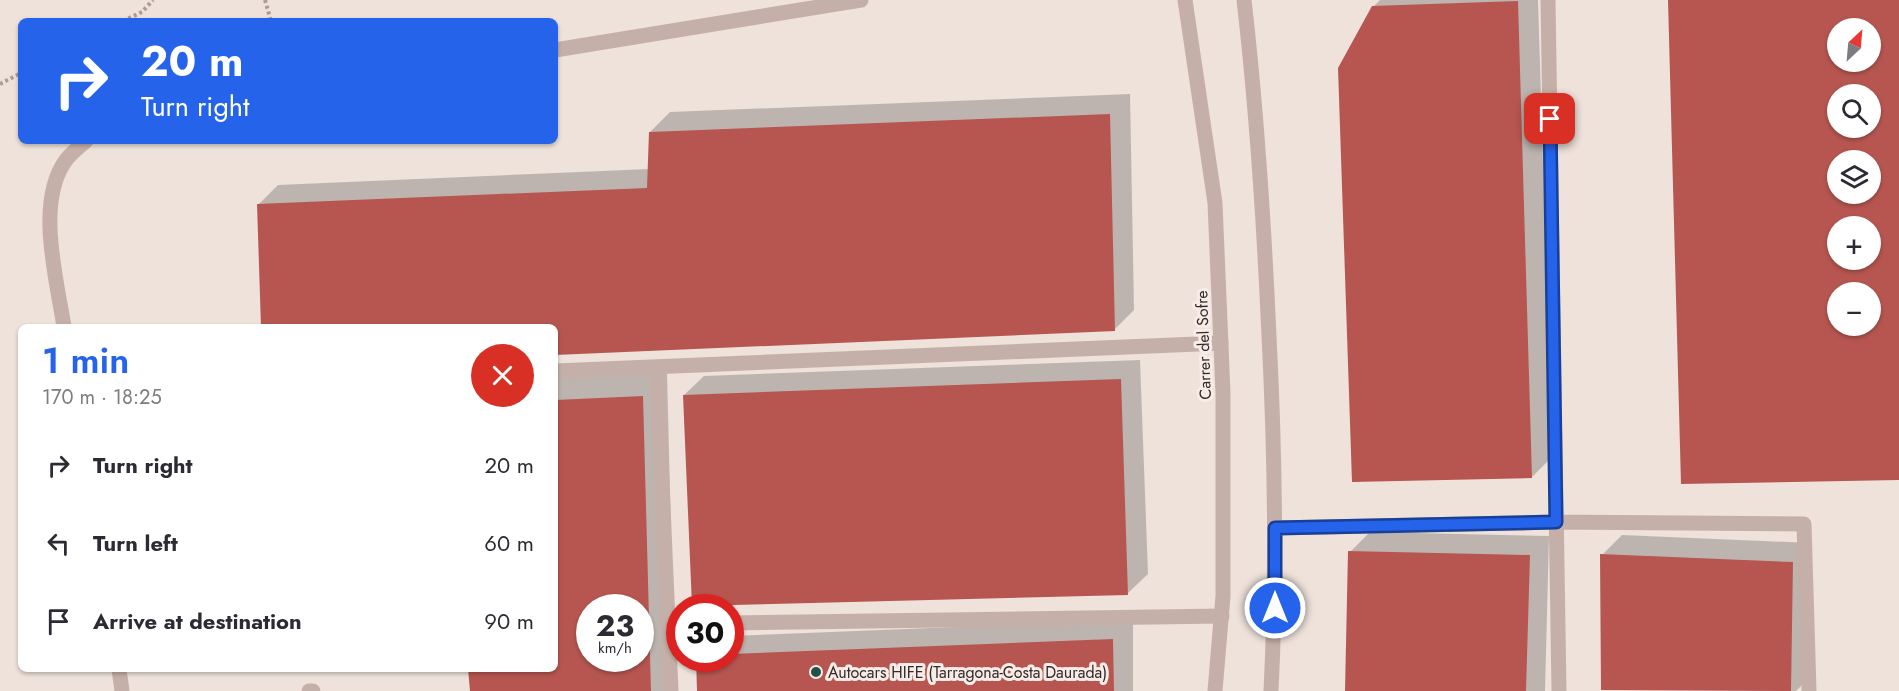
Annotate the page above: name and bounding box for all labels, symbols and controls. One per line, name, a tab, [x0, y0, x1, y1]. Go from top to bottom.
north arrow	[1827, 18, 1881, 72]
map controls	[1827, 18, 1881, 336]
text: 20 m	[141, 31, 243, 92]
icon: right	[42, 42, 120, 120]
button: search	[1827, 84, 1881, 138]
text: Turn right	[141, 87, 249, 126]
pin	[1524, 93, 1575, 144]
icon: arrive	[1533, 102, 1566, 135]
button: layers	[1827, 150, 1881, 204]
button: +	[1827, 216, 1881, 270]
button: −	[1827, 282, 1881, 336]
street label: Carrer del Sofre	[1190, 290, 1217, 400]
text: 1 min	[42, 334, 129, 386]
button: close	[471, 344, 534, 407]
text: 170 m · 18:25	[42, 383, 162, 412]
icon: right	[42, 449, 75, 482]
text: Turn right	[93, 449, 193, 481]
text: 20 m	[485, 449, 534, 481]
icon: left	[42, 527, 75, 560]
text: Turn left	[93, 527, 178, 559]
text: 60 m	[484, 527, 534, 559]
position arrow	[1243, 576, 1307, 640]
speed limit sign: 30	[666, 594, 744, 672]
text: 23	[596, 604, 634, 647]
icon: arrive	[42, 605, 75, 638]
text: Arrive at destination	[93, 605, 302, 637]
text: 90 m	[484, 605, 534, 637]
text: km/h	[598, 637, 632, 659]
place label: Autocars HIFE (Tarragona-Costa Daurada)	[828, 661, 1107, 684]
marker: Autocars HIFE (Tarragona-Costa Daurada)	[809, 665, 823, 679]

